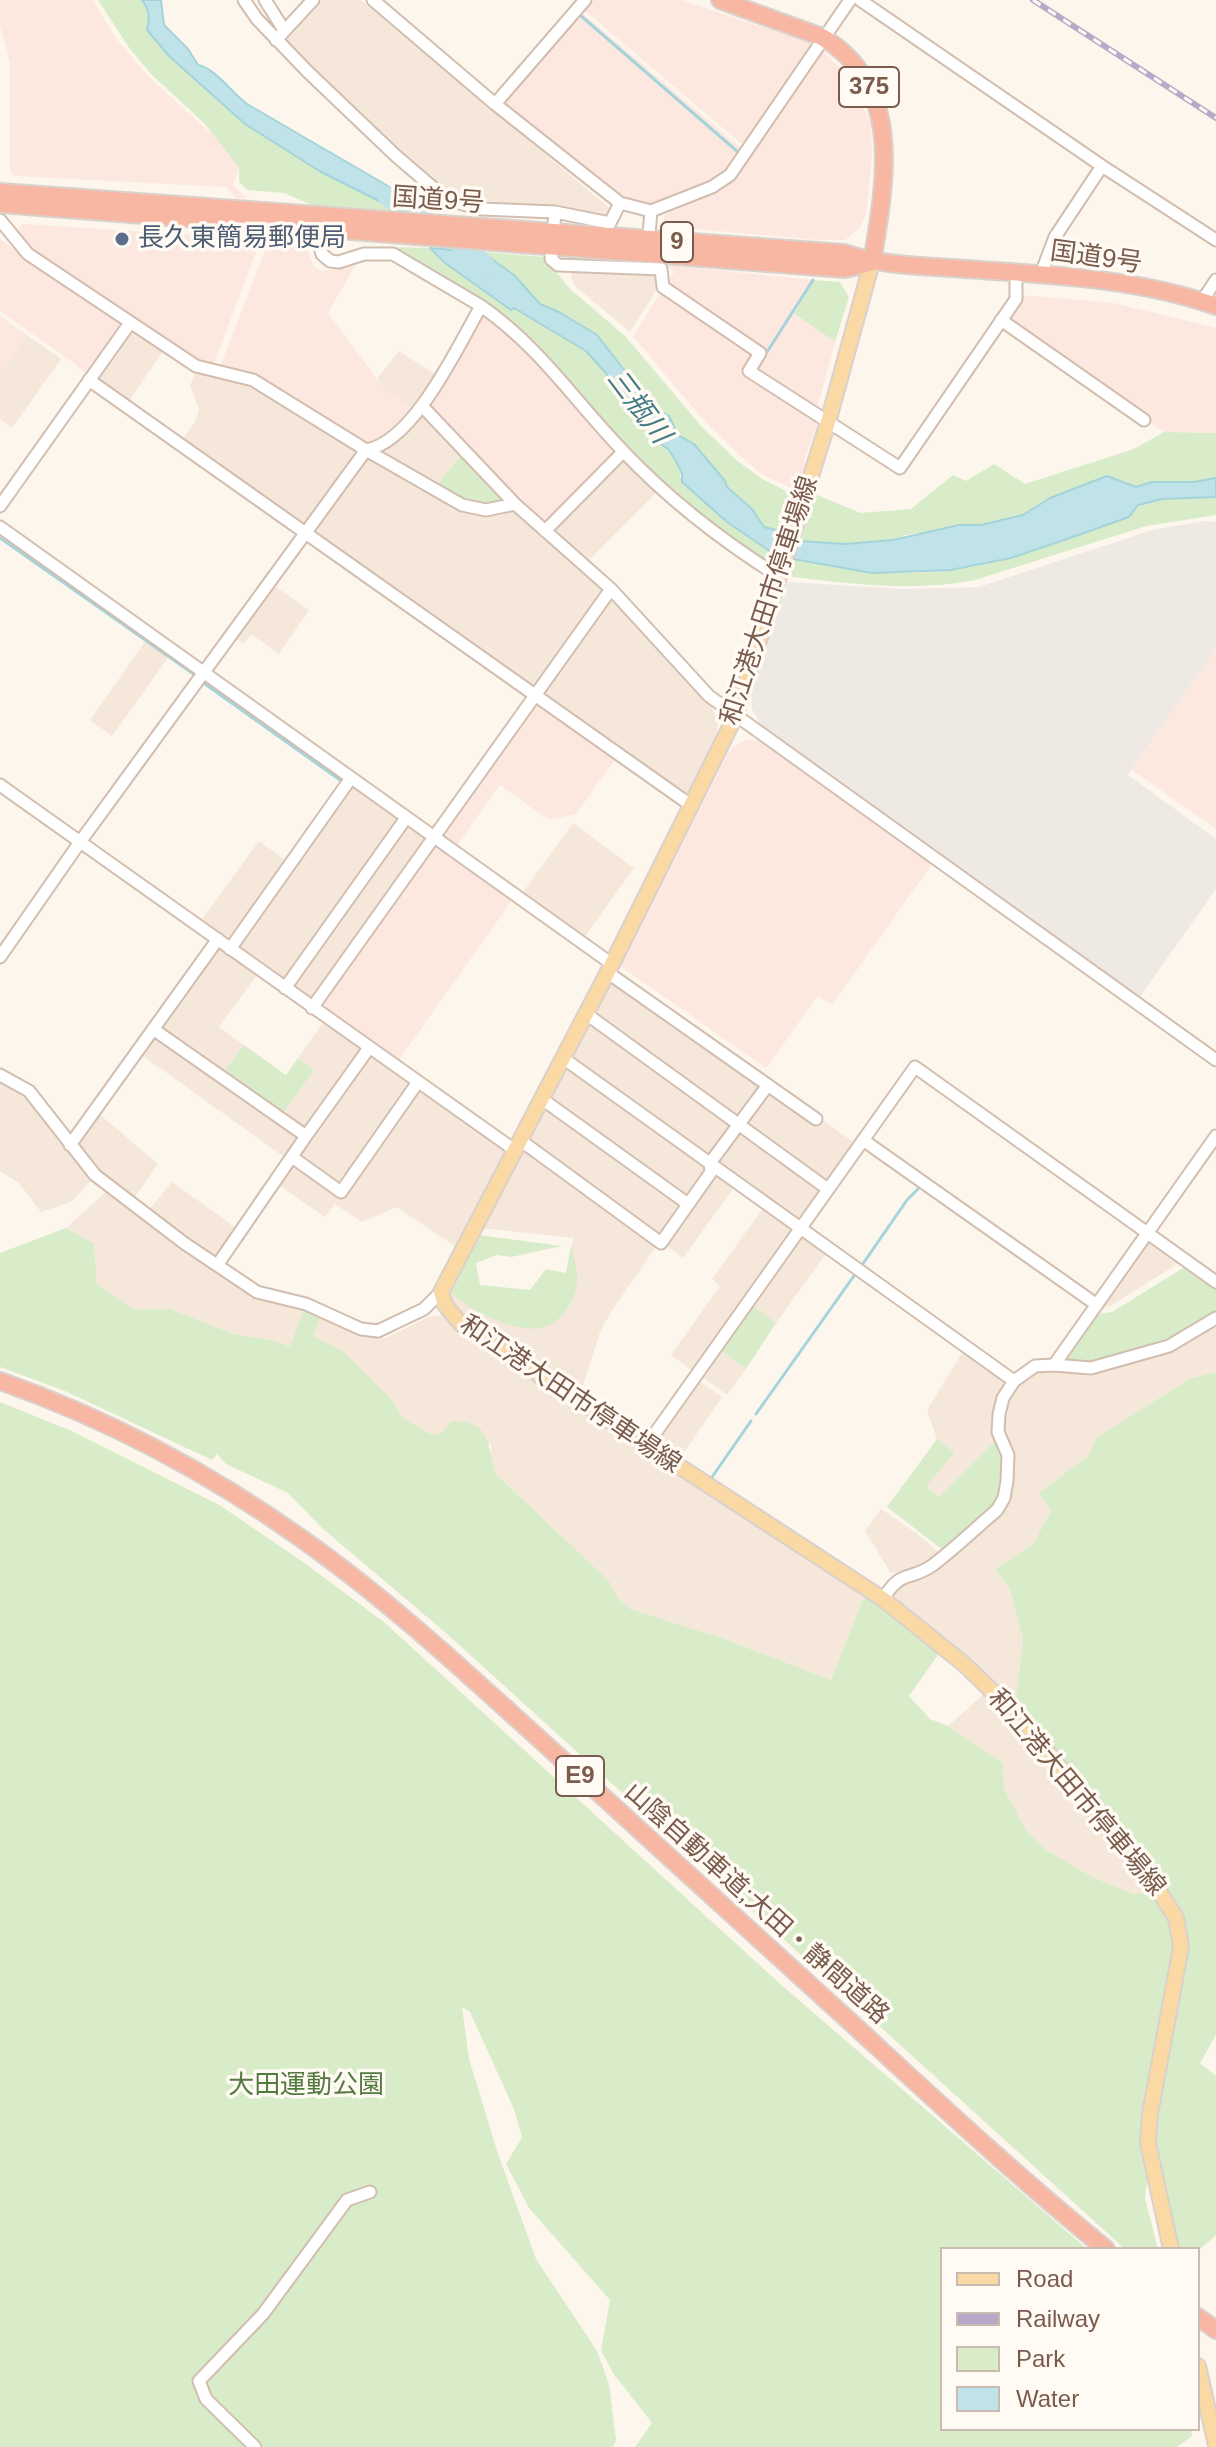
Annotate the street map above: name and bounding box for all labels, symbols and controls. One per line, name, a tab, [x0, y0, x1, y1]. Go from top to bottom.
road number: 375	[839, 67, 899, 107]
street label: 国道9号	[391, 182, 485, 220]
road number: 9	[661, 222, 693, 262]
place label: 長久東簡易郵便局	[138, 223, 346, 255]
marker: 長久東簡易郵便局	[113, 230, 131, 248]
street label: 国道9号	[1048, 236, 1144, 280]
water label: 三瓶川	[599, 363, 677, 451]
street label: 和江港大田市停車場線	[715, 473, 825, 729]
street label: 和江港大田市停車場線	[454, 1309, 686, 1481]
street label: 和江港大田市停車場線	[980, 1683, 1172, 1903]
road number: E9	[556, 1756, 604, 1796]
street label: 山陰自動車道;大田・静間道路	[617, 1777, 895, 2031]
park label: 大田運動公園	[228, 2070, 384, 2102]
legend	[940, 2247, 1200, 2431]
text: Road	[1016, 2265, 1073, 2292]
text: Railway	[1016, 2305, 1100, 2332]
text: Park	[1016, 2345, 1065, 2372]
text: Water	[1016, 2385, 1079, 2412]

